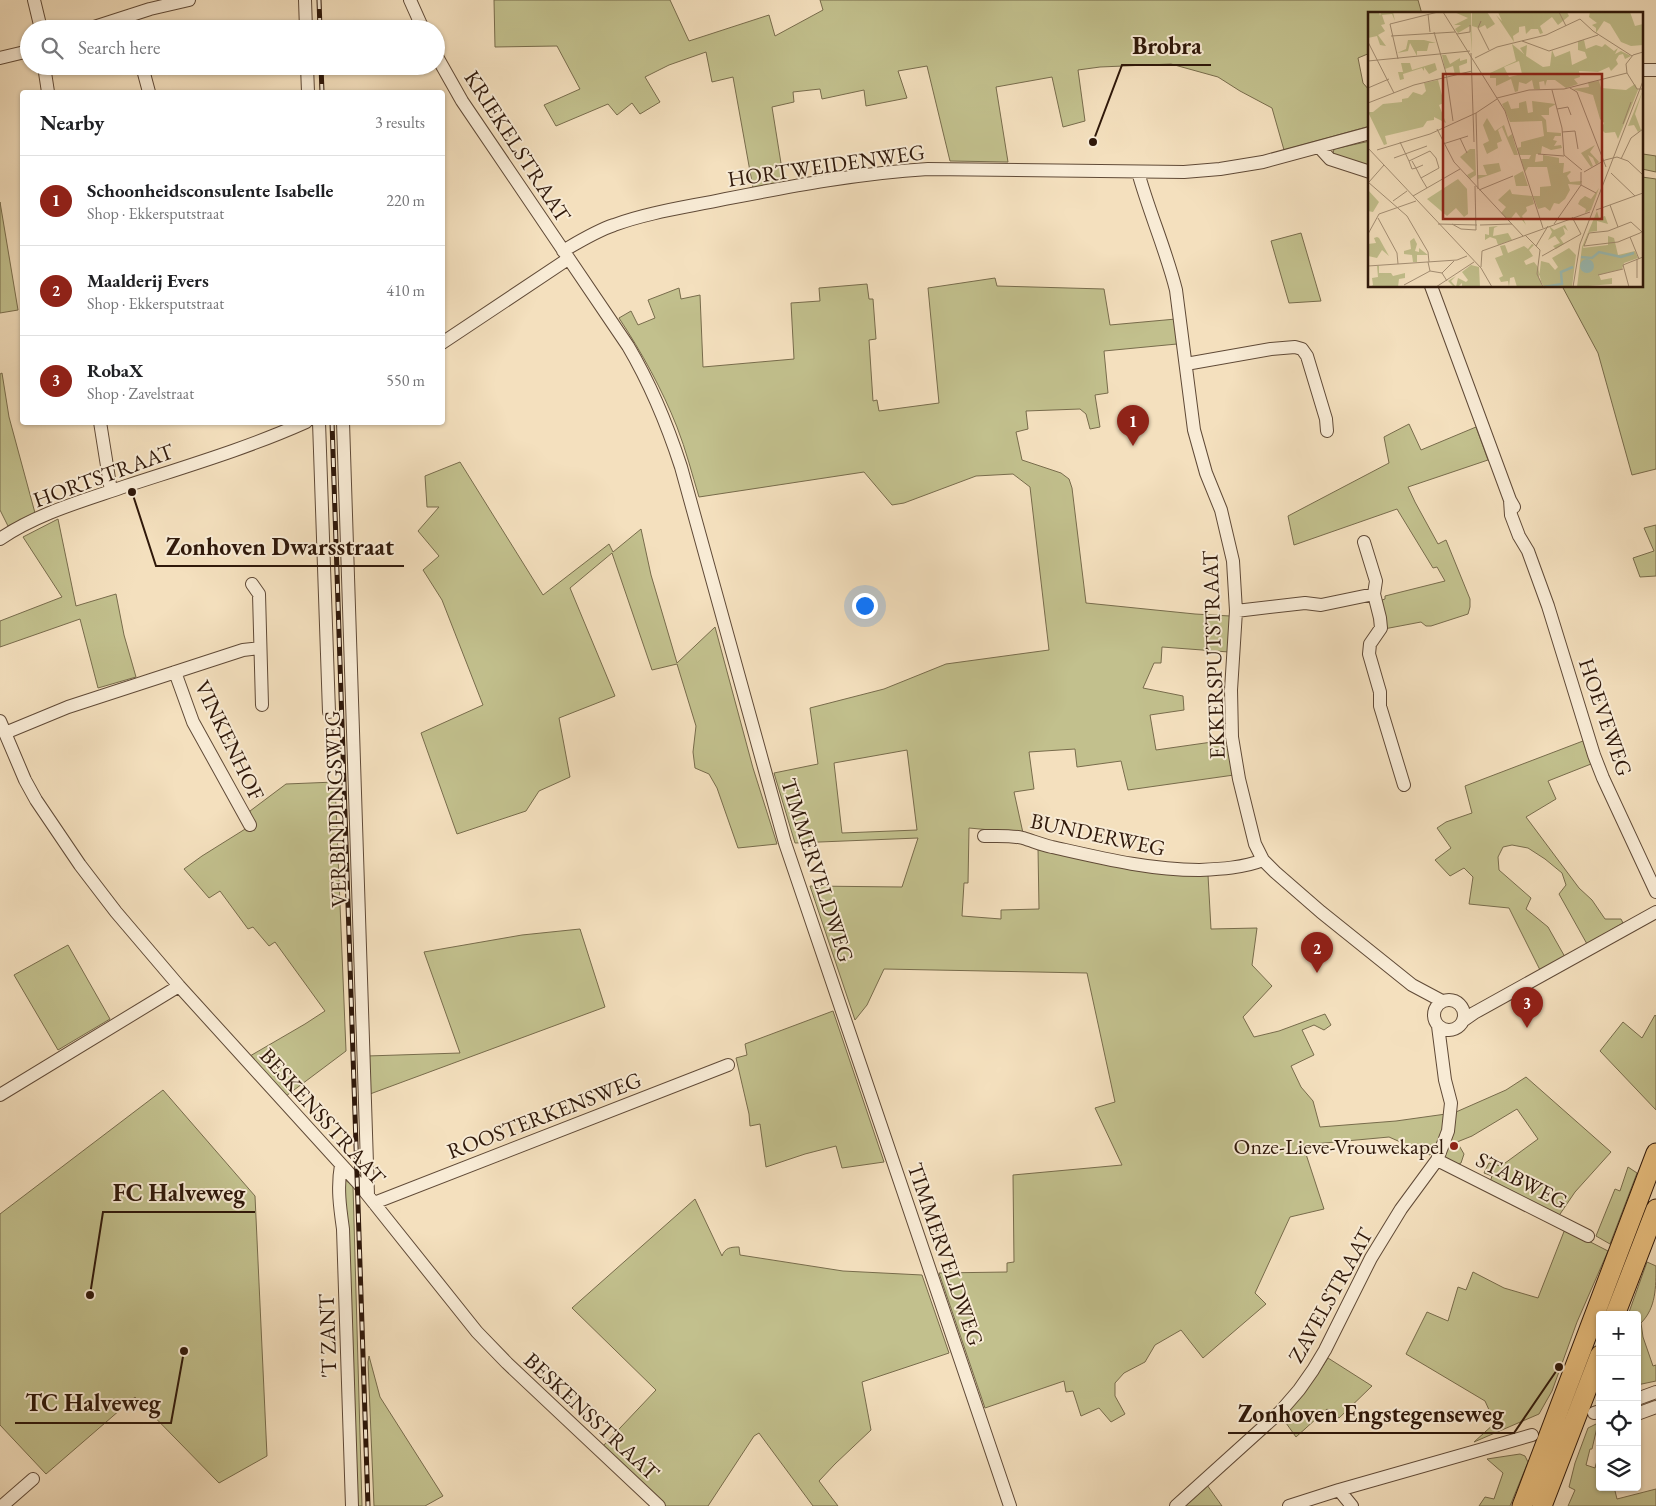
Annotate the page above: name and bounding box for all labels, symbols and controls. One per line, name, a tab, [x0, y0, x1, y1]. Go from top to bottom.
inset map	[1368, 12, 1644, 288]
search box	[20, 20, 445, 75]
callout: Brobra	[1122, 26, 1211, 65]
text: Brobra	[1132, 30, 1202, 61]
icon: search	[38, 34, 66, 62]
text: Search here	[78, 35, 160, 60]
street label: KRIEKELSTRAAT	[458, 65, 578, 228]
text: Nearby	[40, 109, 104, 136]
text: 3 results	[375, 112, 425, 133]
street label: HORTWEIDENWEG	[726, 137, 927, 194]
text: Schoonheidsconsulente Isabelle	[87, 178, 333, 203]
text: 1	[52, 190, 60, 211]
text: 220 m	[386, 190, 425, 211]
text: Shop · Ekkersputstraat	[87, 203, 224, 224]
text: Maalderij Evers	[87, 268, 209, 293]
text: 2	[52, 280, 60, 301]
text: 410 m	[386, 280, 425, 301]
text: Shop · Ekkersputstraat	[87, 293, 224, 314]
text: RobaX	[87, 358, 143, 383]
text: 3	[52, 370, 60, 391]
text: 550 m	[386, 370, 425, 391]
text: Shop · Zavelstraat	[87, 383, 194, 404]
pin: 1	[1117, 405, 1149, 446]
street label: HORTSTRAAT	[29, 437, 178, 514]
callout: Zonhoven Dwarsstraat	[156, 527, 404, 566]
text: Zonhoven Dwarsstraat	[166, 531, 394, 562]
street label: EKKERSPUTSTRAAT	[1195, 550, 1232, 760]
your location	[852, 593, 878, 619]
street label: HOEVEWEG	[1572, 654, 1639, 780]
street label: VINKENHOF	[188, 675, 271, 805]
street label: VERBINDINGSWEG	[318, 710, 353, 908]
street label: TIMMERVELDWEG	[774, 774, 861, 966]
street label: BUNDERWEG	[1028, 806, 1168, 863]
pin: 2	[1301, 932, 1333, 973]
pin: 3	[1511, 987, 1543, 1028]
street label: BESKENSSTRAAT	[253, 1042, 392, 1191]
street label: ROOSTERKENSWEG	[443, 1065, 646, 1166]
place label: Onze-Lieve-Vrouwekapel	[1234, 1132, 1444, 1161]
marker: Onze-Lieve-Vrouwekapel	[1448, 1140, 1460, 1152]
street label: STABWEG	[1471, 1145, 1573, 1216]
street label: TIMMERVELDWEG	[901, 1159, 990, 1350]
callout: FC Halveweg	[103, 1173, 255, 1212]
text: FC Halveweg	[113, 1177, 246, 1209]
street label: ZAVELSTRAAT	[1281, 1222, 1380, 1368]
street label: 'T ZANT	[312, 1293, 343, 1379]
map controls	[1596, 1311, 1641, 1491]
button: +	[1596, 1311, 1641, 1356]
street label: BESKENSSTRAAT	[518, 1346, 666, 1487]
button: −	[1596, 1356, 1641, 1401]
callout: TC Halveweg	[15, 1384, 171, 1423]
text: TC Halveweg	[25, 1387, 162, 1419]
callout: Zonhoven Engstegenseweg	[1228, 1394, 1514, 1433]
text: Zonhoven Engstegenseweg	[1238, 1398, 1505, 1430]
button: locate	[1596, 1401, 1641, 1446]
button: layers	[1596, 1446, 1641, 1491]

